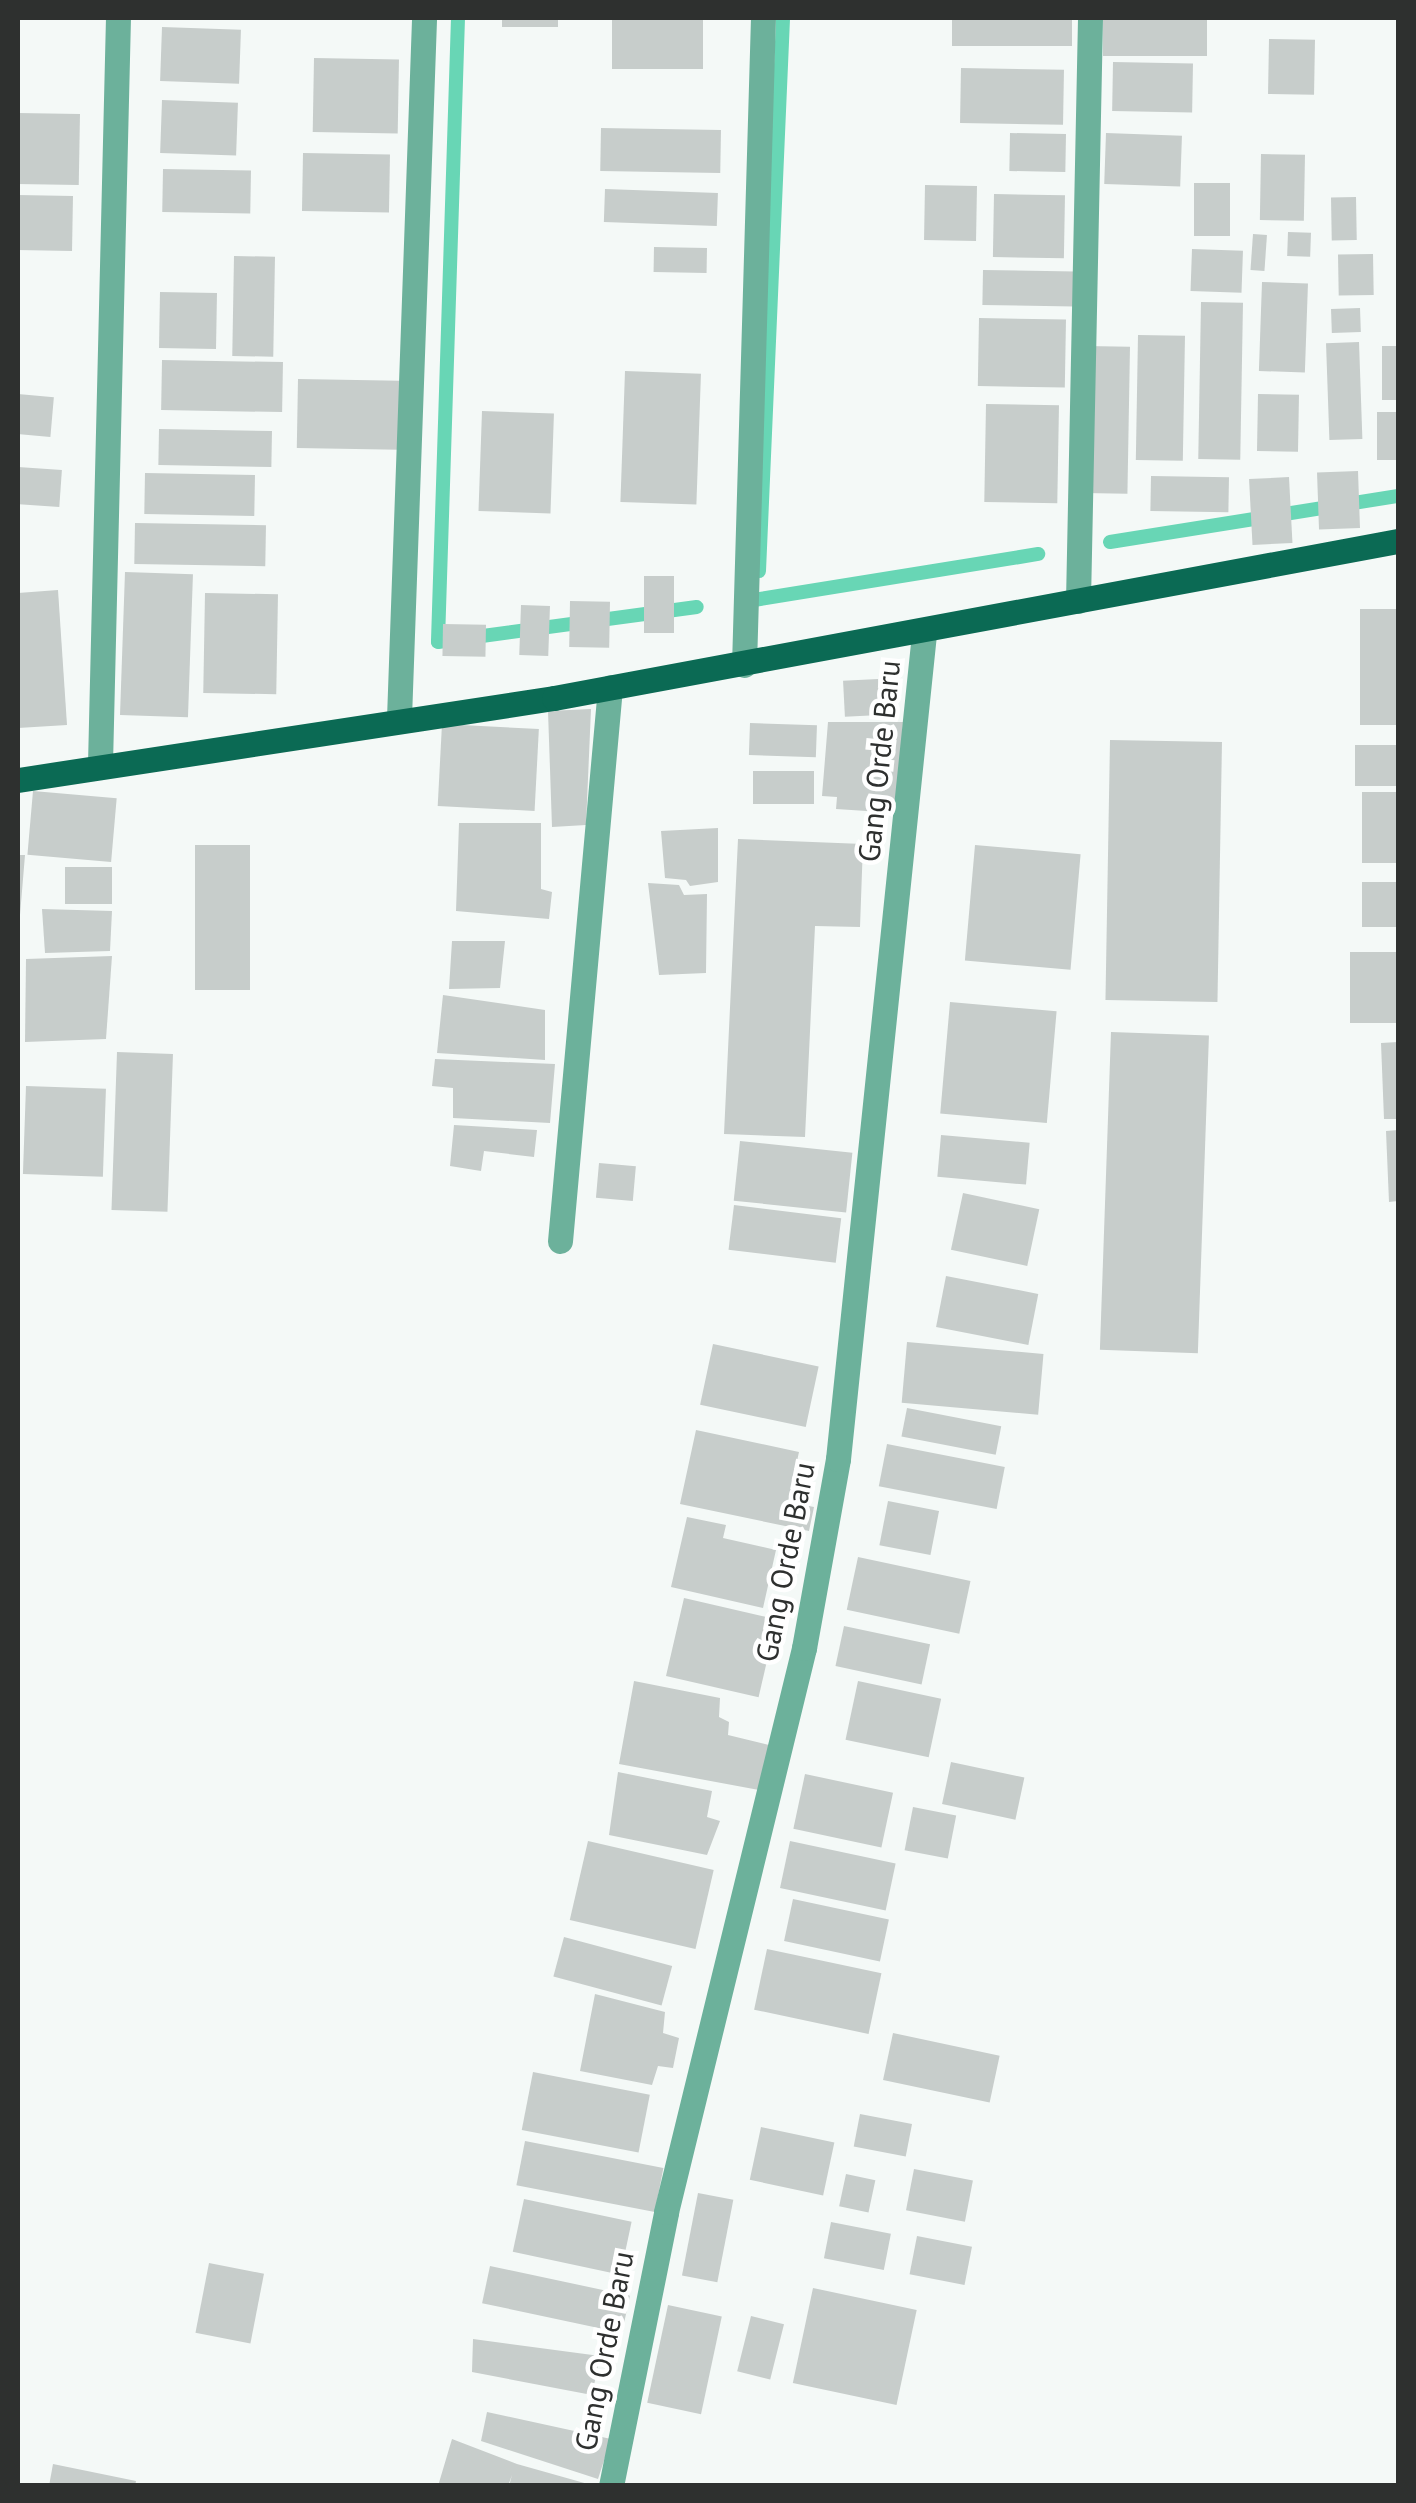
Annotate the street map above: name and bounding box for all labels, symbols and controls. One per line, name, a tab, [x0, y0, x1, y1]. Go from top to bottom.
street label: Gang Orde Baru	[851, 658, 907, 864]
street label: Gang Orde Baru	[748, 1459, 822, 1665]
street label: Gang Orde Baru	[567, 2248, 641, 2454]

